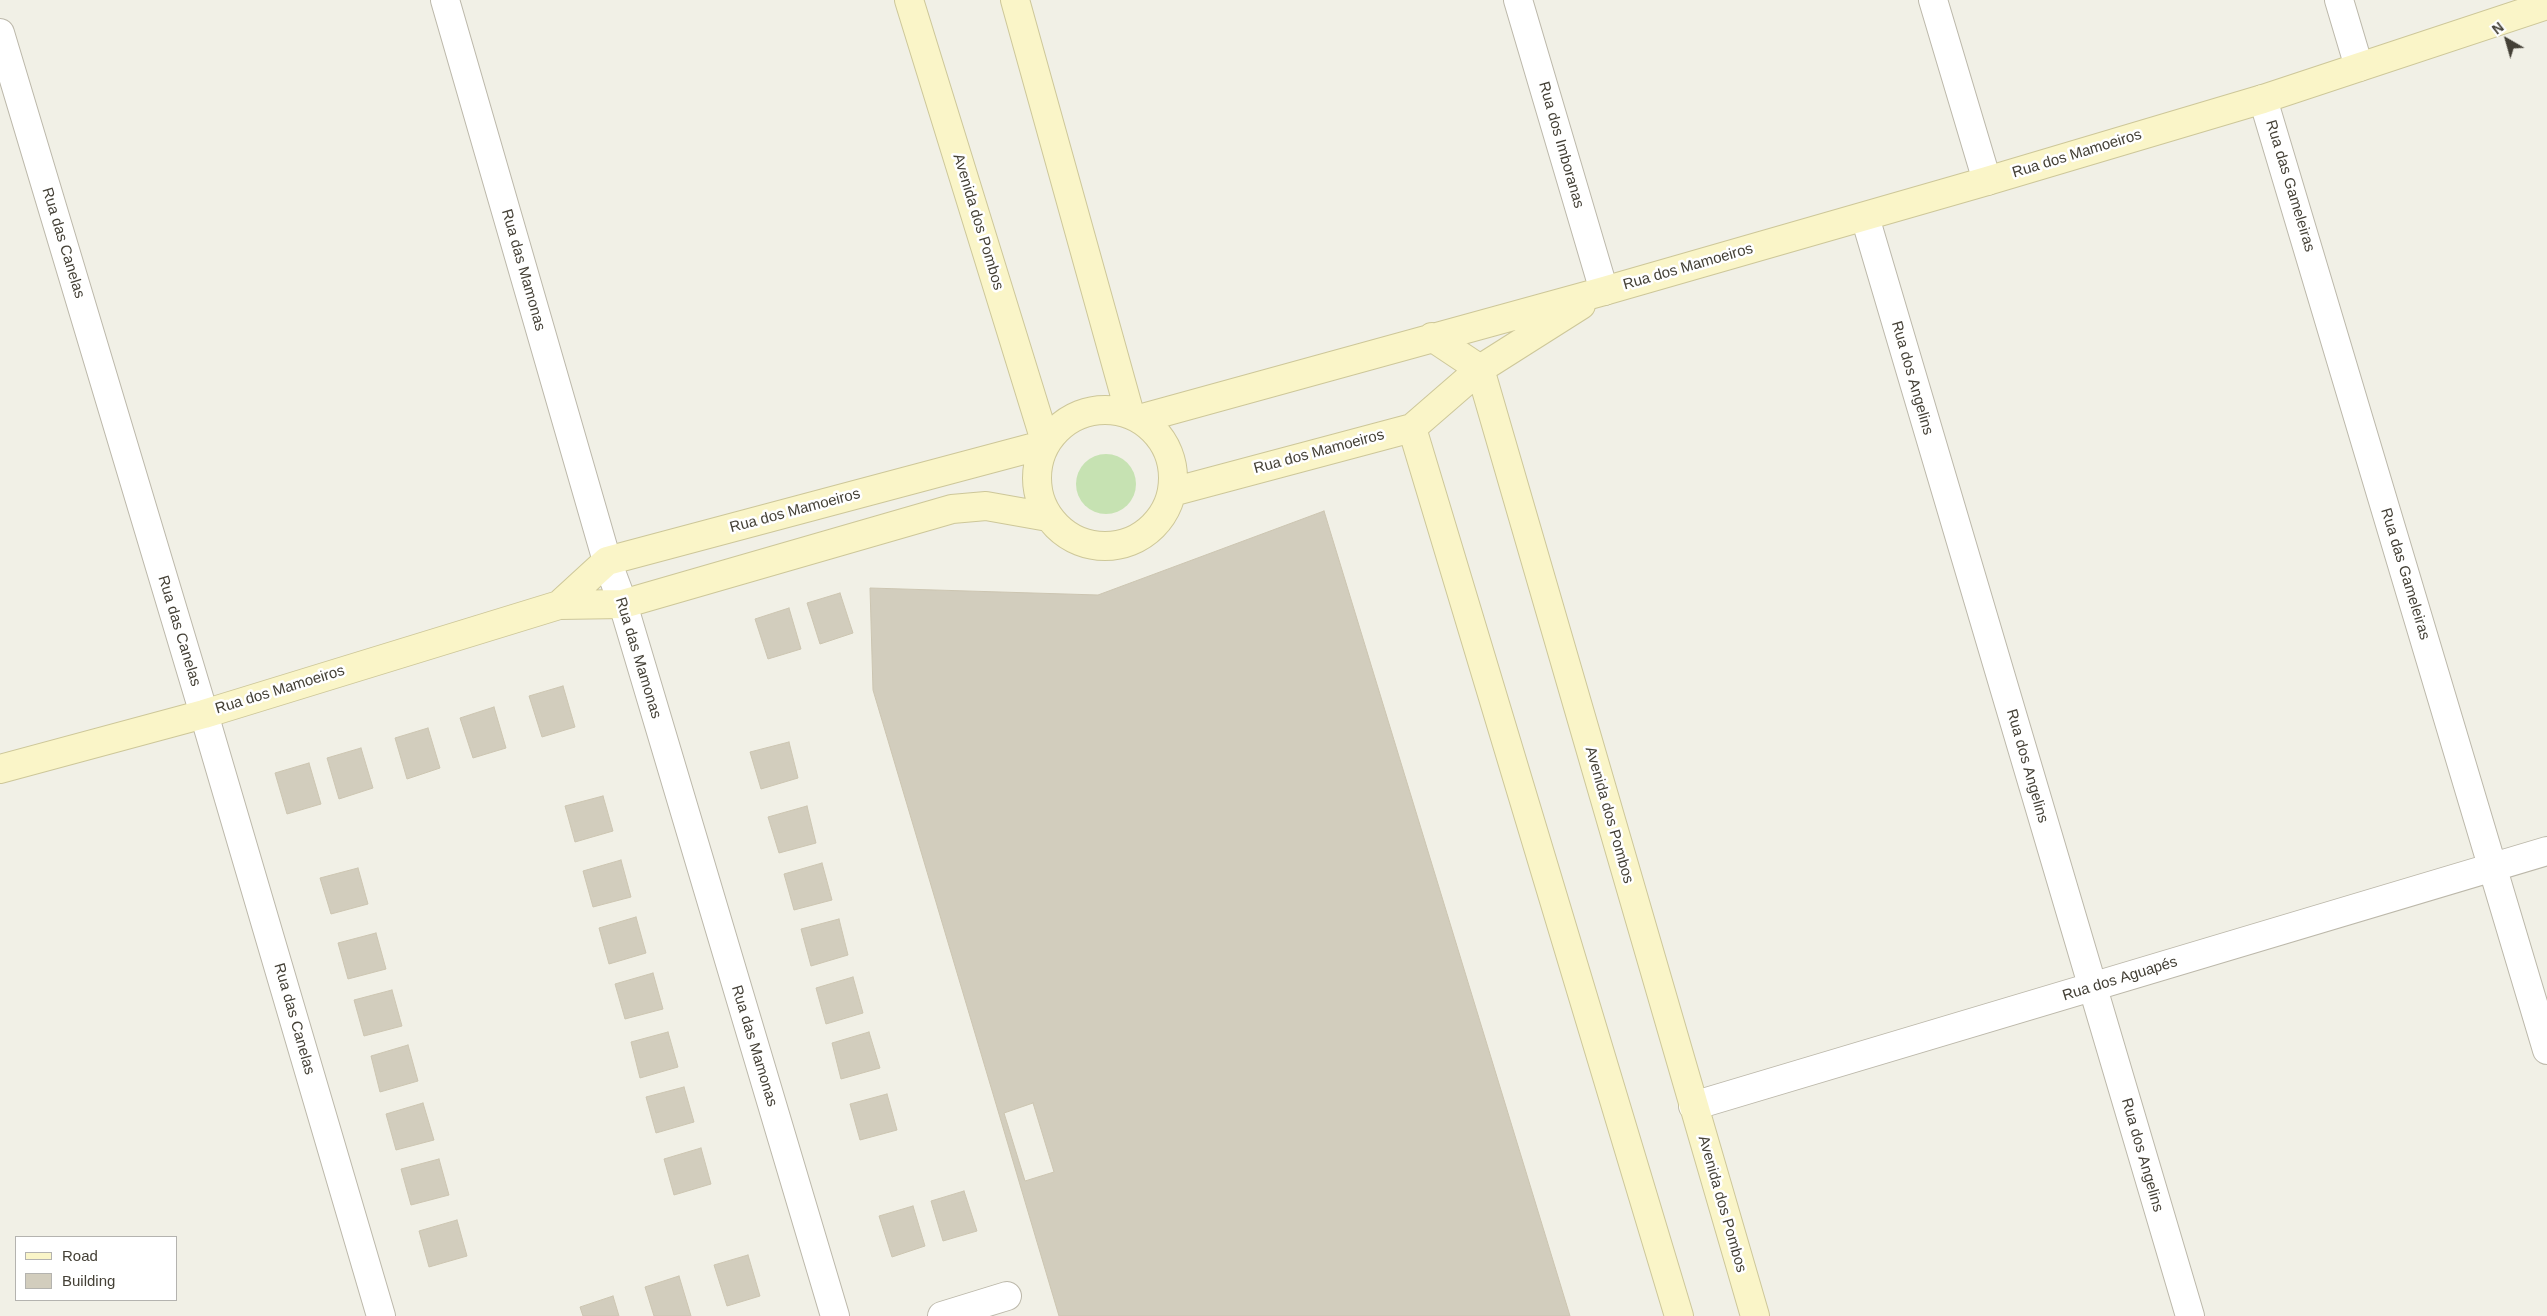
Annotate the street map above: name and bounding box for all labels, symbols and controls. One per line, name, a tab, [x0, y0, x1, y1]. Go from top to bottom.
north arrow	[2482, 15, 2532, 65]
text: N	[2489, 19, 2507, 38]
street label: Rua dos Imboranas	[1534, 80, 1588, 210]
street label: Rua das Gameleiras	[2261, 118, 2319, 254]
street label: Rua dos Mamoeiros	[2010, 126, 2144, 182]
street label: Avenida dos Pombos	[949, 152, 1007, 292]
street label: Rua das Canelas	[38, 185, 88, 301]
street label: Rua das Mamonas	[497, 207, 549, 333]
street label: Rua dos Mamoeiros	[1621, 240, 1755, 294]
street label: Rua dos Angelins	[1887, 319, 1937, 437]
street label: Rua dos Mamoeiros	[1252, 426, 1386, 478]
street label: Rua dos Mamoeiros	[728, 485, 862, 537]
street label: Rua das Gameleiras	[2376, 506, 2434, 642]
street label: Rua das Canelas	[154, 573, 204, 689]
street label: Rua das Mamonas	[611, 595, 665, 721]
street label: Rua dos Mamoeiros	[213, 662, 347, 718]
street label: Rua dos Angelins	[2002, 707, 2052, 825]
street label: Avenida dos Pombos	[1581, 745, 1637, 885]
street label: Rua dos Aguapés	[2060, 953, 2180, 1005]
street label: Rua das Canelas	[269, 961, 319, 1077]
street label: Rua das Mamonas	[727, 983, 781, 1109]
street label: Rua dos Angelins	[2117, 1096, 2167, 1214]
street label: Avenida dos Pombos	[1694, 1134, 1750, 1274]
legend	[15, 1236, 178, 1301]
text: Road	[62, 1247, 98, 1264]
text: Building	[62, 1272, 115, 1289]

